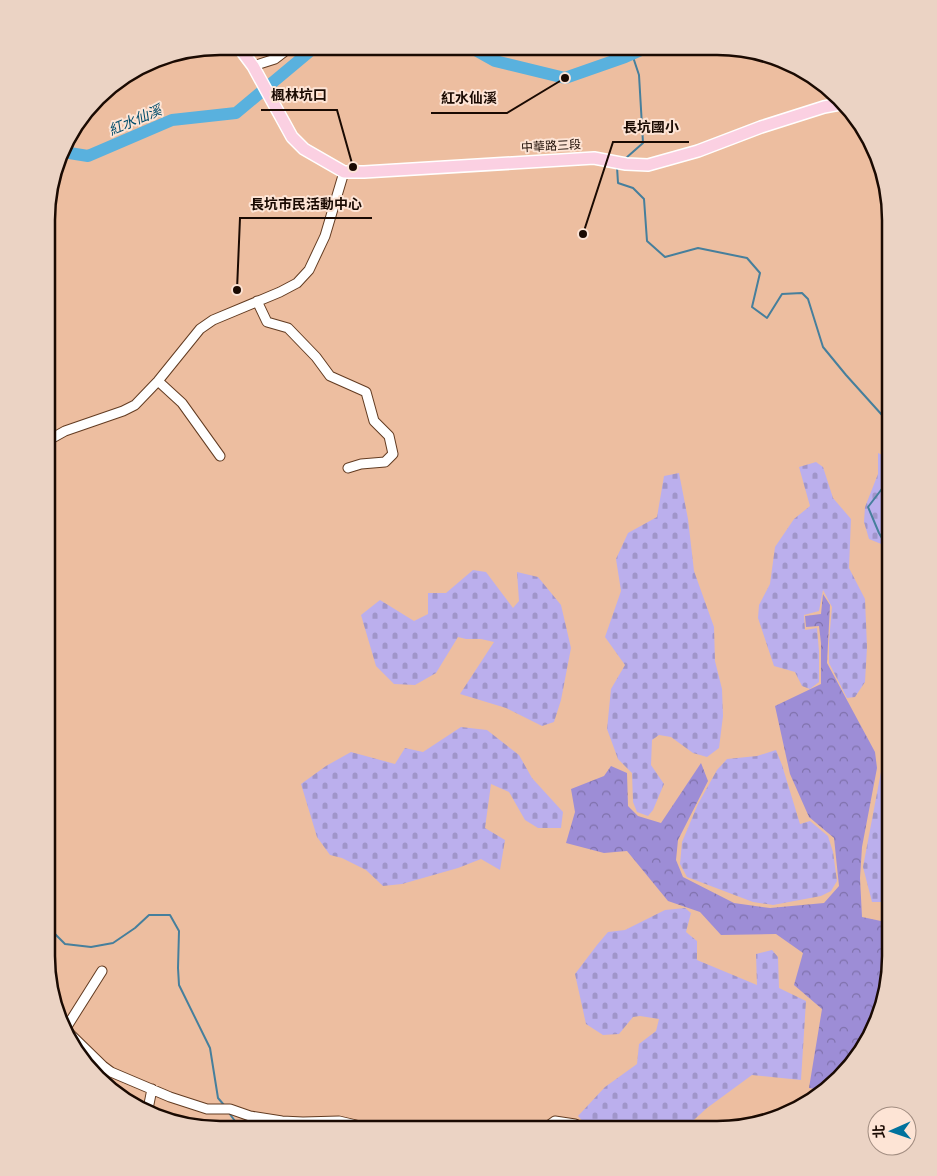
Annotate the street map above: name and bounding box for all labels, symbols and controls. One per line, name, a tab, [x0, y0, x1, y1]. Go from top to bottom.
callout: 楓林坑口	[261, 81, 337, 110]
callout: 紅水仙溪	[431, 84, 507, 113]
text: 楓林坑口	[271, 87, 327, 103]
text: 紅水仙溪	[441, 90, 497, 106]
water label: 紅水仙溪	[106, 101, 166, 138]
callout: 長坑國小	[613, 113, 689, 142]
text: 長坑國小	[623, 119, 679, 135]
street label: 中華路三段	[521, 137, 581, 155]
callout: 長坑市民活動中心	[240, 189, 372, 218]
text: 長坑市民活動中心	[250, 196, 362, 212]
north arrow	[867, 1106, 917, 1156]
text: 北	[871, 1124, 887, 1139]

